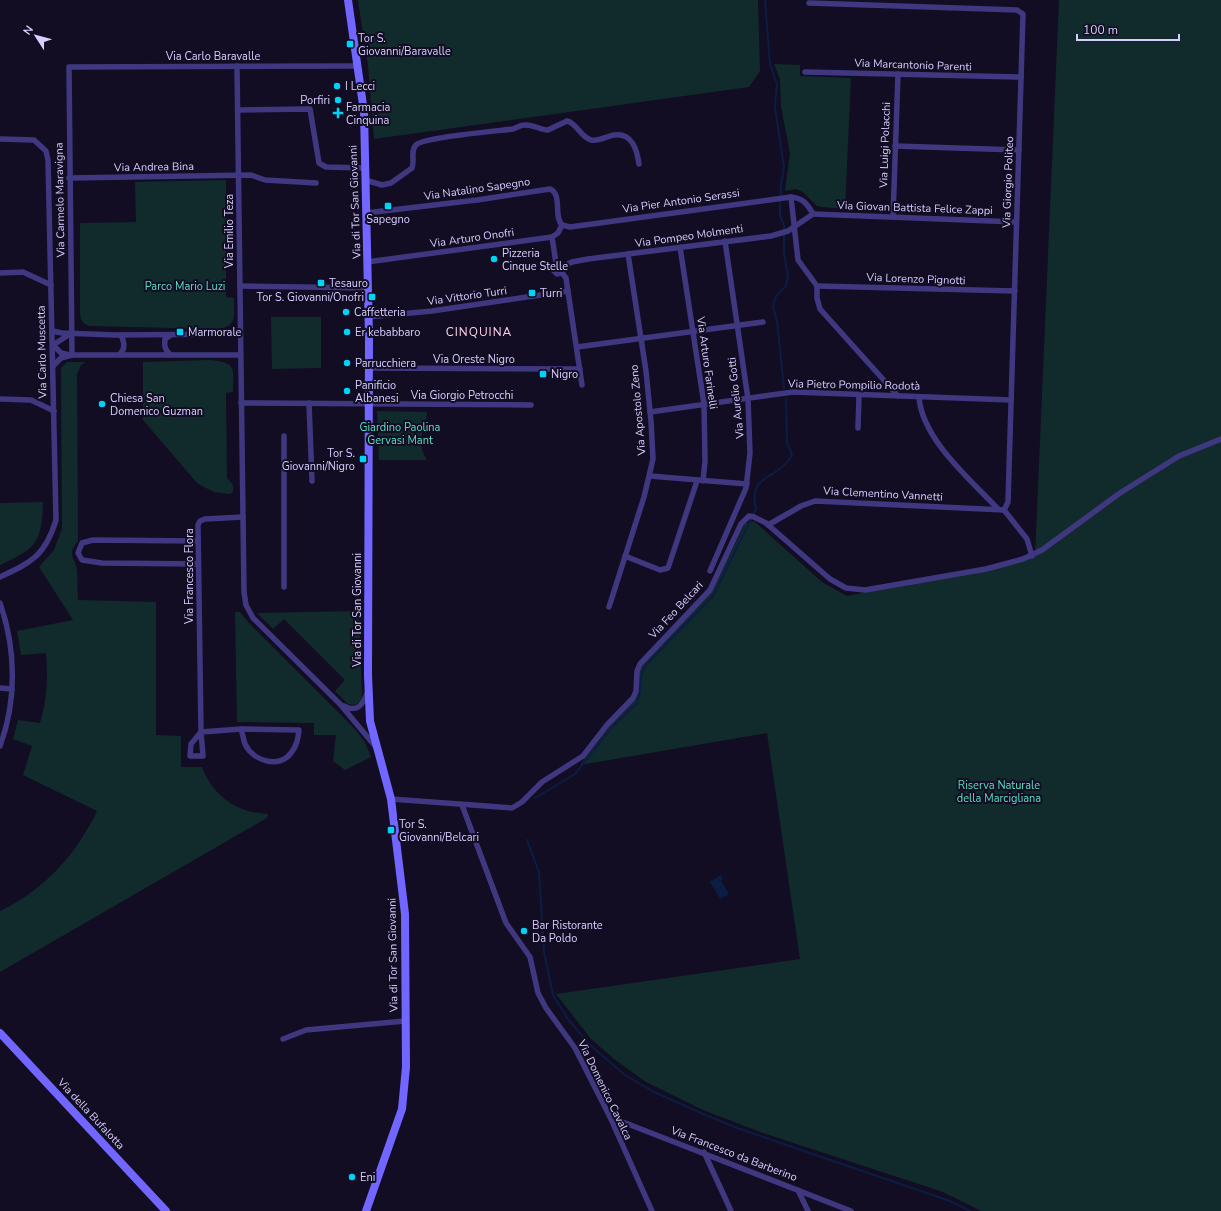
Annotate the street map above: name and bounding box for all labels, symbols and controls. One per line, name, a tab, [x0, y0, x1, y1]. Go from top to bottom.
north arrow	[16, 16, 56, 56]
scale bar	[1077, 16, 1179, 42]
text: 100 m	[1083, 22, 1118, 38]
text: N	[20, 23, 37, 38]
place label: Tor S. Giovanni/Baravalle	[358, 31, 451, 59]
marker: Tor S. Giovanni/Baravalle	[345, 39, 355, 49]
street label: Via Carlo Baravalle	[165, 49, 260, 64]
street label: Via Marcantonio Parenti	[853, 55, 972, 75]
place label: I Lecci	[345, 79, 375, 94]
marker: I Lecci	[332, 81, 342, 91]
place label: Porfiri	[300, 93, 330, 108]
marker: Porfiri	[333, 95, 343, 105]
place label: Farmacia Cinquina	[346, 100, 390, 128]
street label: Via Luigi Polacchi	[876, 102, 894, 189]
marker: Farmacia Cinquina	[333, 108, 343, 118]
street label: Via Giorgio Politeo	[999, 136, 1017, 229]
street label: Via Carmelo Maravigna	[51, 142, 69, 259]
street label: Via di Tor San Giovanni	[346, 145, 365, 260]
street label: Via Andrea Bina	[113, 159, 194, 175]
street label: Via Natalino Sapegno	[422, 174, 531, 204]
street label: Via Pier Antonio Serassi	[620, 185, 741, 217]
street label: Via Emilio Teza	[222, 194, 237, 269]
street label: Via Giovan Battista Felice Zappi	[836, 198, 993, 218]
marker: Sapegno	[383, 201, 393, 211]
place label: Sapegno	[366, 212, 410, 227]
street label: Via Pompeo Molmenti	[633, 221, 744, 251]
street label: Via Arturo Onofri	[428, 225, 515, 251]
place label: Pizzeria Cinque Stelle	[502, 246, 568, 274]
marker: Pizzeria Cinque Stelle	[489, 254, 499, 264]
street label: Via Lorenzo Pignotti	[865, 270, 966, 288]
place label: Tesauro	[329, 276, 368, 291]
marker: Tesauro	[316, 278, 326, 288]
park label: Parco Mario Luzi	[145, 279, 225, 294]
street label: Via Vittorio Turri	[425, 283, 508, 309]
place label: Turri	[540, 286, 562, 301]
marker: Turri	[527, 288, 537, 298]
place label: Tor S. Giovanni/Onofri	[256, 290, 364, 305]
marker: Tor S. Giovanni/Onofri	[367, 292, 377, 302]
street label: Via Carlo Muscetta	[34, 305, 50, 400]
place label: Caffetteria	[354, 305, 406, 320]
marker: Caffetteria	[341, 307, 351, 317]
street label: Via Arturo Farinelli	[693, 315, 721, 410]
district label: CINQUINA	[446, 324, 512, 340]
place label: Marmorale	[188, 325, 242, 340]
place label: Er kebabbaro	[355, 325, 420, 340]
marker: Marmorale	[175, 327, 185, 337]
marker: Er kebabbaro	[342, 327, 352, 337]
street label: Via Oreste Nigro	[432, 352, 515, 367]
place label: Parrucchiera	[355, 356, 416, 371]
street label: Via Aurelio Gotti	[724, 357, 748, 440]
marker: Parrucchiera	[342, 358, 352, 368]
street label: Via Apostolo Zeno	[627, 364, 650, 457]
place label: Nigro	[551, 367, 578, 382]
marker: Nigro	[538, 369, 548, 379]
street label: Via Pietro Pompilio Rodotà	[787, 376, 920, 394]
place label: Panificio Albanesi	[355, 378, 398, 406]
marker: Panificio Albanesi	[342, 386, 352, 396]
street label: Via Giorgio Petrocchi	[410, 388, 513, 403]
place label: Chiesa San Domenico Guzman	[110, 391, 203, 419]
marker: Chiesa San Domenico Guzman	[97, 399, 107, 409]
park label: Giardino Paolina Gervasi Mant	[360, 420, 441, 448]
place label: Tor S. Giovanni/Nigro	[282, 446, 355, 474]
marker: Tor S. Giovanni/Nigro	[358, 454, 368, 464]
street label: Via Clementino Vannetti	[822, 483, 943, 505]
street label: Via Francesco Flora	[182, 528, 197, 625]
street label: Via di Tor San Giovanni	[350, 553, 365, 668]
street label: Via Feo Belcari	[645, 578, 706, 643]
park label: Riserva Naturale della Marcigliana	[957, 778, 1041, 806]
place label: Tor S. Giovanni/Belcari	[399, 817, 479, 845]
marker: Tor S. Giovanni/Belcari	[386, 825, 396, 835]
street label: Via di Tor San Giovanni	[385, 898, 402, 1013]
place label: Bar Ristorante Da Poldo	[532, 918, 603, 946]
marker: Bar Ristorante Da Poldo	[519, 926, 529, 936]
street label: Via Domenico Cavalca	[574, 1037, 636, 1143]
street label: Via della Bufalotta	[53, 1075, 128, 1153]
street label: Via Francesco da Barberino	[668, 1123, 799, 1185]
place label: Eni	[360, 1170, 375, 1185]
marker: Eni	[347, 1172, 357, 1182]

